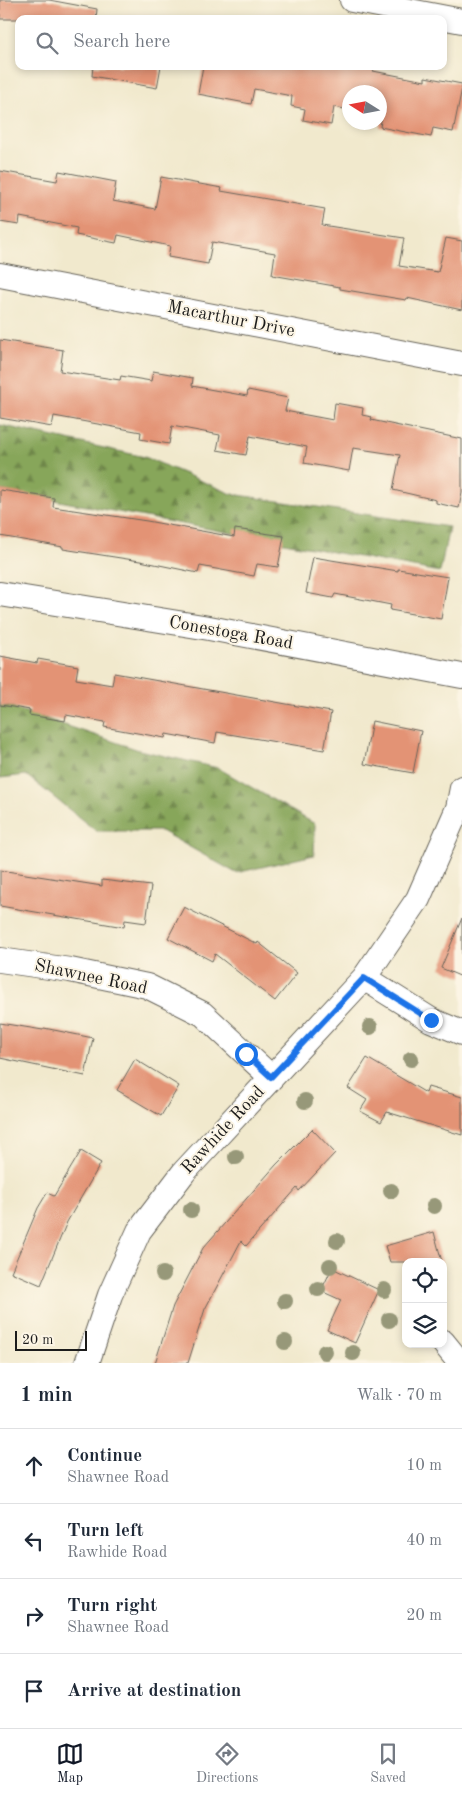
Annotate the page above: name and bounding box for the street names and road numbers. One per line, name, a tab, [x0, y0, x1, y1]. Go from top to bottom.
street label: Macarthur Drive	[166, 298, 296, 340]
street label: Conestoga Road	[167, 613, 295, 653]
street label: Shawnee Road	[33, 956, 149, 998]
street label: Rawhide Road	[178, 1083, 268, 1177]

